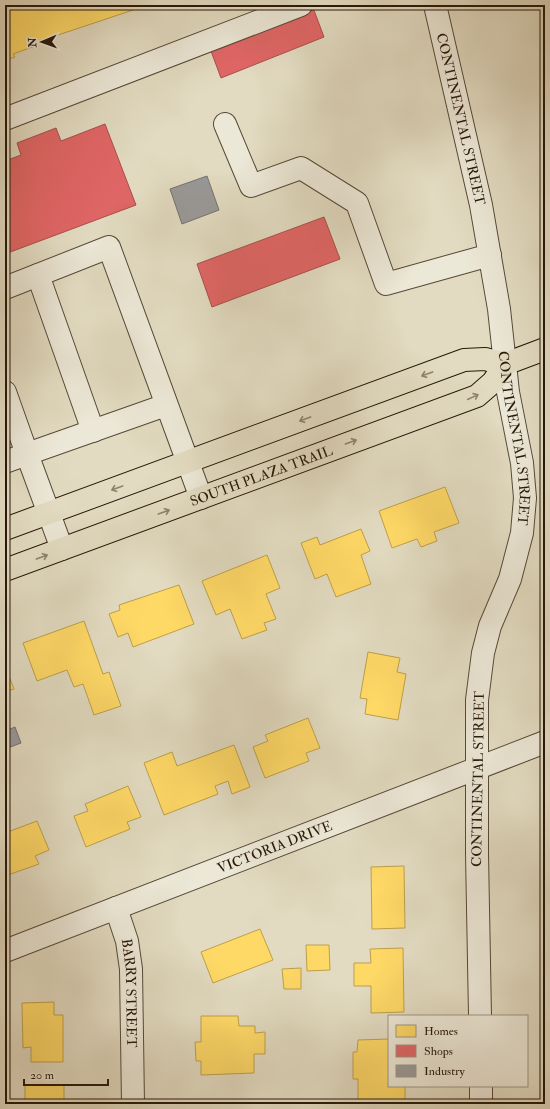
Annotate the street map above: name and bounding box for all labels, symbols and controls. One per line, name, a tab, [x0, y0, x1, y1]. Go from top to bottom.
north arrow	[22, 22, 62, 62]
street label: CONTINENTAL STREET	[433, 31, 489, 207]
text: N	[26, 36, 39, 48]
street label: CONTINENTAL STREET	[495, 350, 534, 527]
one-way arrow	[421, 371, 434, 378]
one-way arrow	[467, 393, 479, 400]
one-way arrow	[299, 415, 311, 423]
one-way arrow	[345, 438, 357, 446]
street label: SOUTH PLAZA TRAIL	[188, 442, 335, 510]
one-way arrow	[112, 484, 124, 492]
one-way arrow	[157, 507, 169, 515]
one-way arrow	[35, 552, 47, 560]
street label: CONTINENTAL STREET	[468, 690, 488, 867]
street label: VICTORIA DRIVE	[215, 817, 334, 877]
street label: BARRY STREET	[118, 937, 141, 1048]
legend	[388, 1015, 528, 1087]
text: Homes	[424, 1024, 458, 1039]
text: Shops	[424, 1044, 453, 1059]
scale bar	[24, 1061, 108, 1087]
text: Industry	[424, 1064, 466, 1079]
text: 20 m	[30, 1068, 55, 1083]

